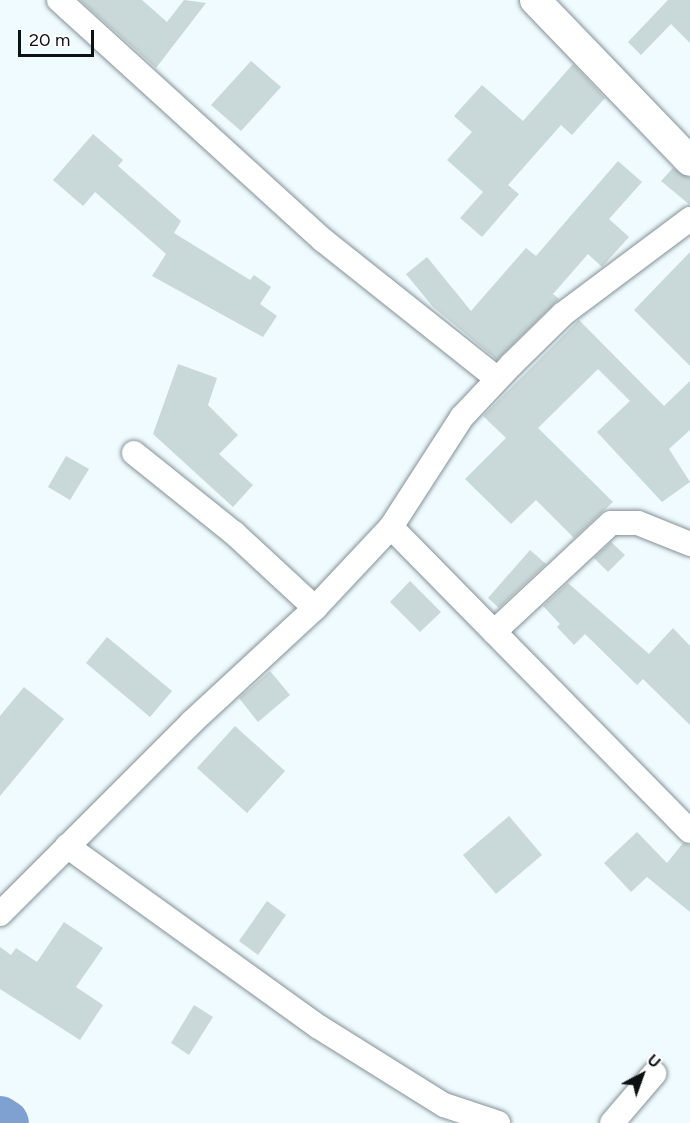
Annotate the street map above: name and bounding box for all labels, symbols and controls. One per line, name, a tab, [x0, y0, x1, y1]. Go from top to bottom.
scale bar	[21, 18, 98, 56]
text: 20 m	[29, 29, 70, 51]
north arrow	[612, 1045, 672, 1105]
text: U	[644, 1050, 665, 1072]

